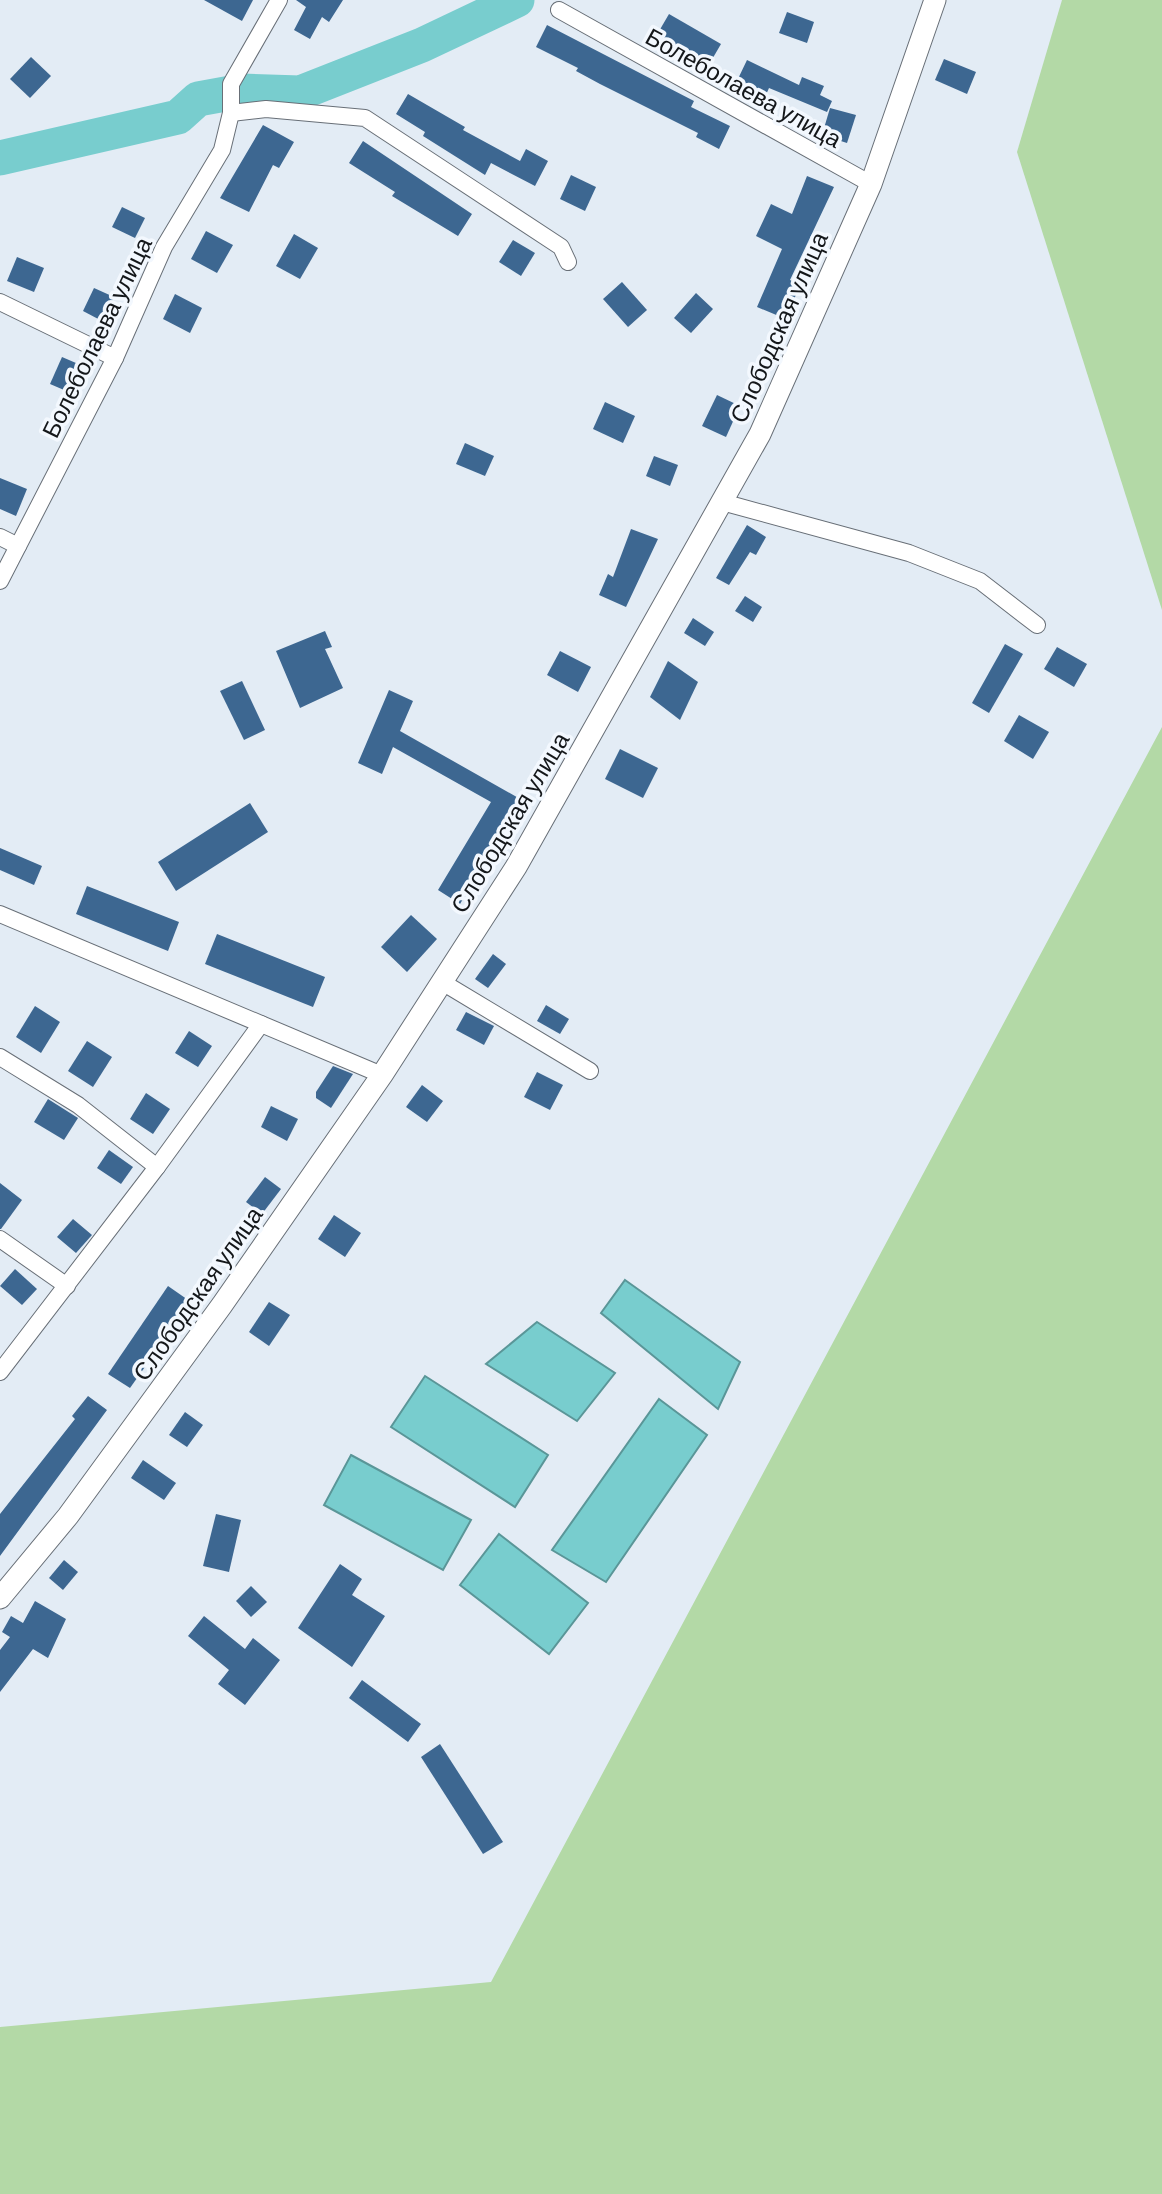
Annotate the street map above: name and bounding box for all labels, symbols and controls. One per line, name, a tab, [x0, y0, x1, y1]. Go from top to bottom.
street label: Болеболаева улица	[641, 21, 848, 153]
street label: Слободская улица	[723, 227, 833, 427]
street label: Болеболаева улица	[35, 231, 157, 442]
street label: Слободская улица	[444, 726, 575, 918]
street label: Слободская улица	[126, 1200, 268, 1386]

